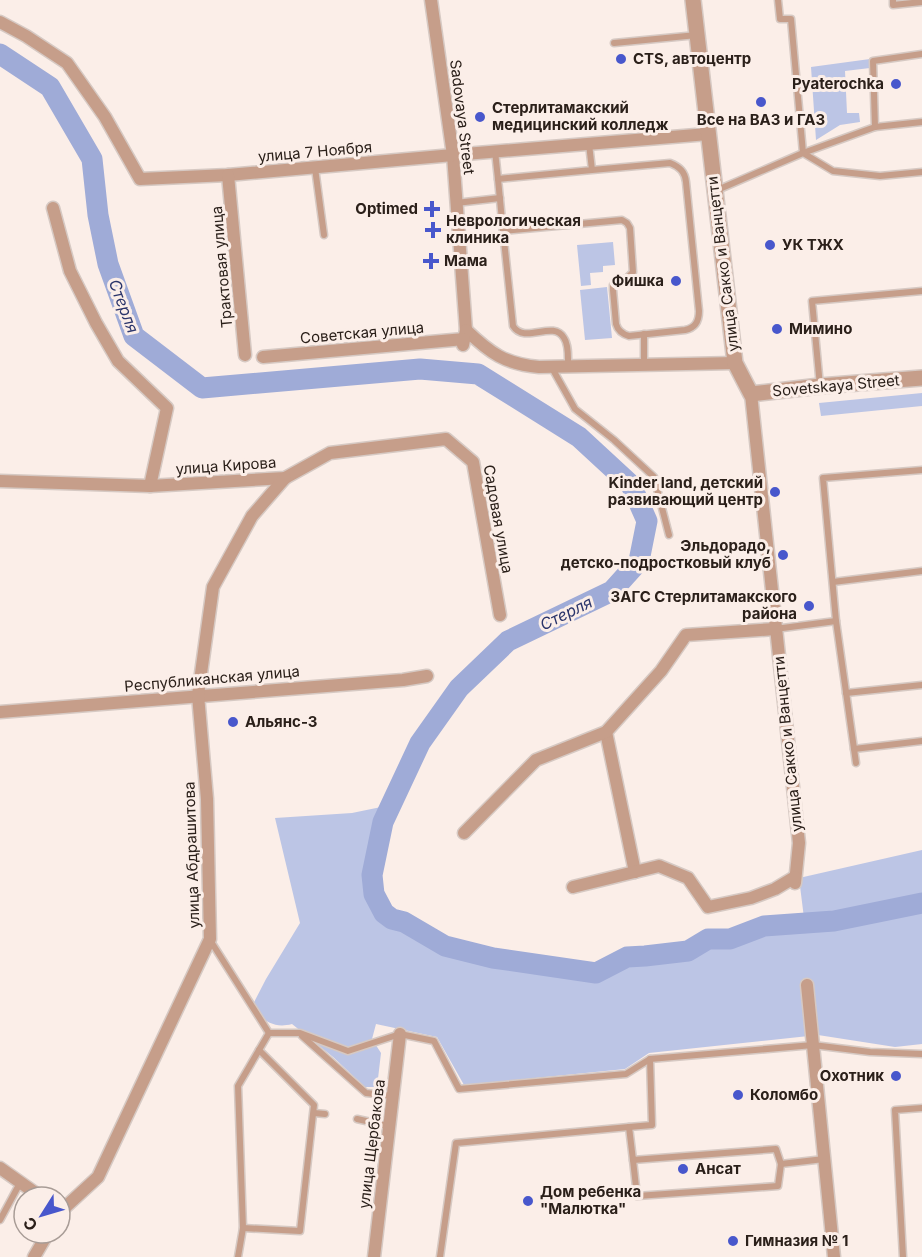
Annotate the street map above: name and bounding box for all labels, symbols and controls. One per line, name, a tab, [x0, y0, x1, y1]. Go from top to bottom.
place label: СTS, автоцентр	[633, 49, 751, 68]
marker: СTS, автоцентр	[614, 52, 628, 66]
street label: Sadovaya Street	[446, 58, 479, 176]
place label: Pyaterochka	[792, 74, 884, 93]
marker: Pyaterochka	[889, 77, 903, 91]
marker: Все на ВАЗ и ГАЗ	[754, 95, 768, 109]
place label: Стерлитамакский медицинский колледж	[492, 98, 668, 134]
marker: Стерлитамакский медицинский колледж	[473, 110, 487, 124]
place label: Все на ВАЗ и ГАЗ	[697, 110, 825, 129]
street label: улица 7 Ноября	[257, 137, 373, 166]
street label: улица Сакко и Ванцетти	[702, 175, 743, 353]
place label: Optimed	[355, 199, 418, 218]
marker: Optimed	[423, 200, 441, 218]
street label: Трактовая улица	[207, 205, 236, 329]
place label: Неврологическая клиника	[446, 211, 581, 247]
marker: Неврологическая клиника	[424, 221, 442, 239]
place label: УК ТЖХ	[782, 235, 844, 254]
marker: УК ТЖХ	[763, 238, 777, 252]
place label: Мама	[444, 251, 488, 270]
marker: Мама	[422, 252, 440, 270]
place label: Фишка	[612, 271, 664, 290]
marker: Фишка	[669, 274, 683, 288]
water label: Стерля	[105, 276, 143, 336]
street label: Советская улица	[299, 318, 425, 347]
place label: Мимино	[789, 319, 852, 338]
marker: Мимино	[770, 322, 784, 336]
street label: Sovetskaya Street	[772, 370, 900, 401]
street label: улица Кирова	[175, 453, 277, 478]
street label: Садовая улица	[480, 463, 517, 575]
place label: Kinder land, детский развивающий центр	[608, 473, 763, 509]
marker: Kinder land, детский развивающий центр	[768, 485, 782, 499]
place label: Эльдорадо, детско-подростковый клуб	[561, 536, 771, 572]
marker: Эльдорадо, детско-подростковый клуб	[776, 548, 790, 562]
place label: ЗАГС Стерлитамакского района	[611, 587, 797, 623]
water label: Стерля	[536, 592, 596, 634]
marker: ЗАГС Стерлитамакского района	[802, 599, 816, 613]
street label: улица Сакко и Ванцетти	[769, 655, 806, 833]
street label: Республиканская улица	[123, 661, 300, 696]
place label: Альянс-3	[245, 712, 318, 731]
marker: Альянс-3	[226, 715, 240, 729]
street label: улица Абдрашитова	[179, 781, 204, 929]
place label: Охотник	[820, 1066, 884, 1085]
marker: Охотник	[889, 1069, 903, 1083]
street label: улица Щербакова	[354, 1078, 389, 1210]
place label: Коломбо	[750, 1085, 818, 1104]
marker: Коломбо	[731, 1088, 745, 1102]
place label: Ансат	[695, 1159, 741, 1178]
marker: Ансат	[676, 1162, 690, 1176]
place label: Дом ребенка "Малютка"	[540, 1182, 641, 1218]
north arrow	[12, 1185, 72, 1245]
marker: Дом ребенка "Малютка"	[521, 1194, 535, 1208]
text: С	[18, 1213, 42, 1235]
place label: Гимназия № 1	[745, 1231, 848, 1250]
marker: Гимназия № 1	[726, 1234, 740, 1248]

